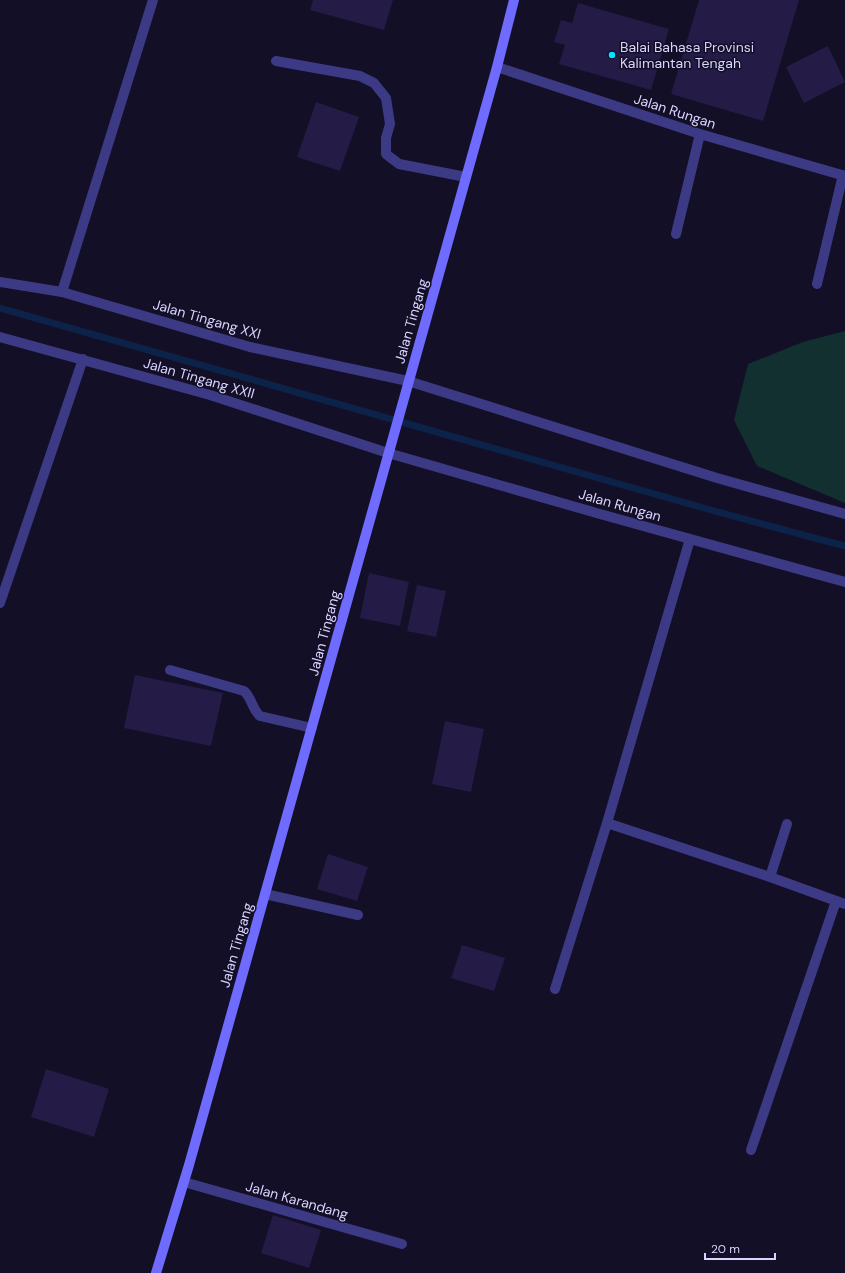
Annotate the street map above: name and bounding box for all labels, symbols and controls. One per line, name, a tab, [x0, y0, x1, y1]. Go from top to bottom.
place label: Balai Bahasa Provinsi Kalimantan Tengah	[620, 38, 754, 72]
marker: Balai Bahasa Provinsi Kalimantan Tengah	[607, 50, 617, 60]
street label: Jalan Rungan	[632, 89, 718, 133]
street label: Jalan Tingang	[390, 276, 432, 366]
street label: Jalan Tingang XXI	[151, 295, 263, 343]
street label: Jalan Tingang XXII	[141, 354, 257, 402]
street label: Jalan Rungan	[577, 485, 663, 525]
street label: Jalan Tingang	[304, 588, 344, 678]
street label: Jalan Tingang	[215, 900, 257, 990]
street label: Jalan Karandang	[244, 1177, 350, 1223]
scale bar	[705, 1235, 775, 1261]
text: 20 m	[711, 1241, 740, 1257]

